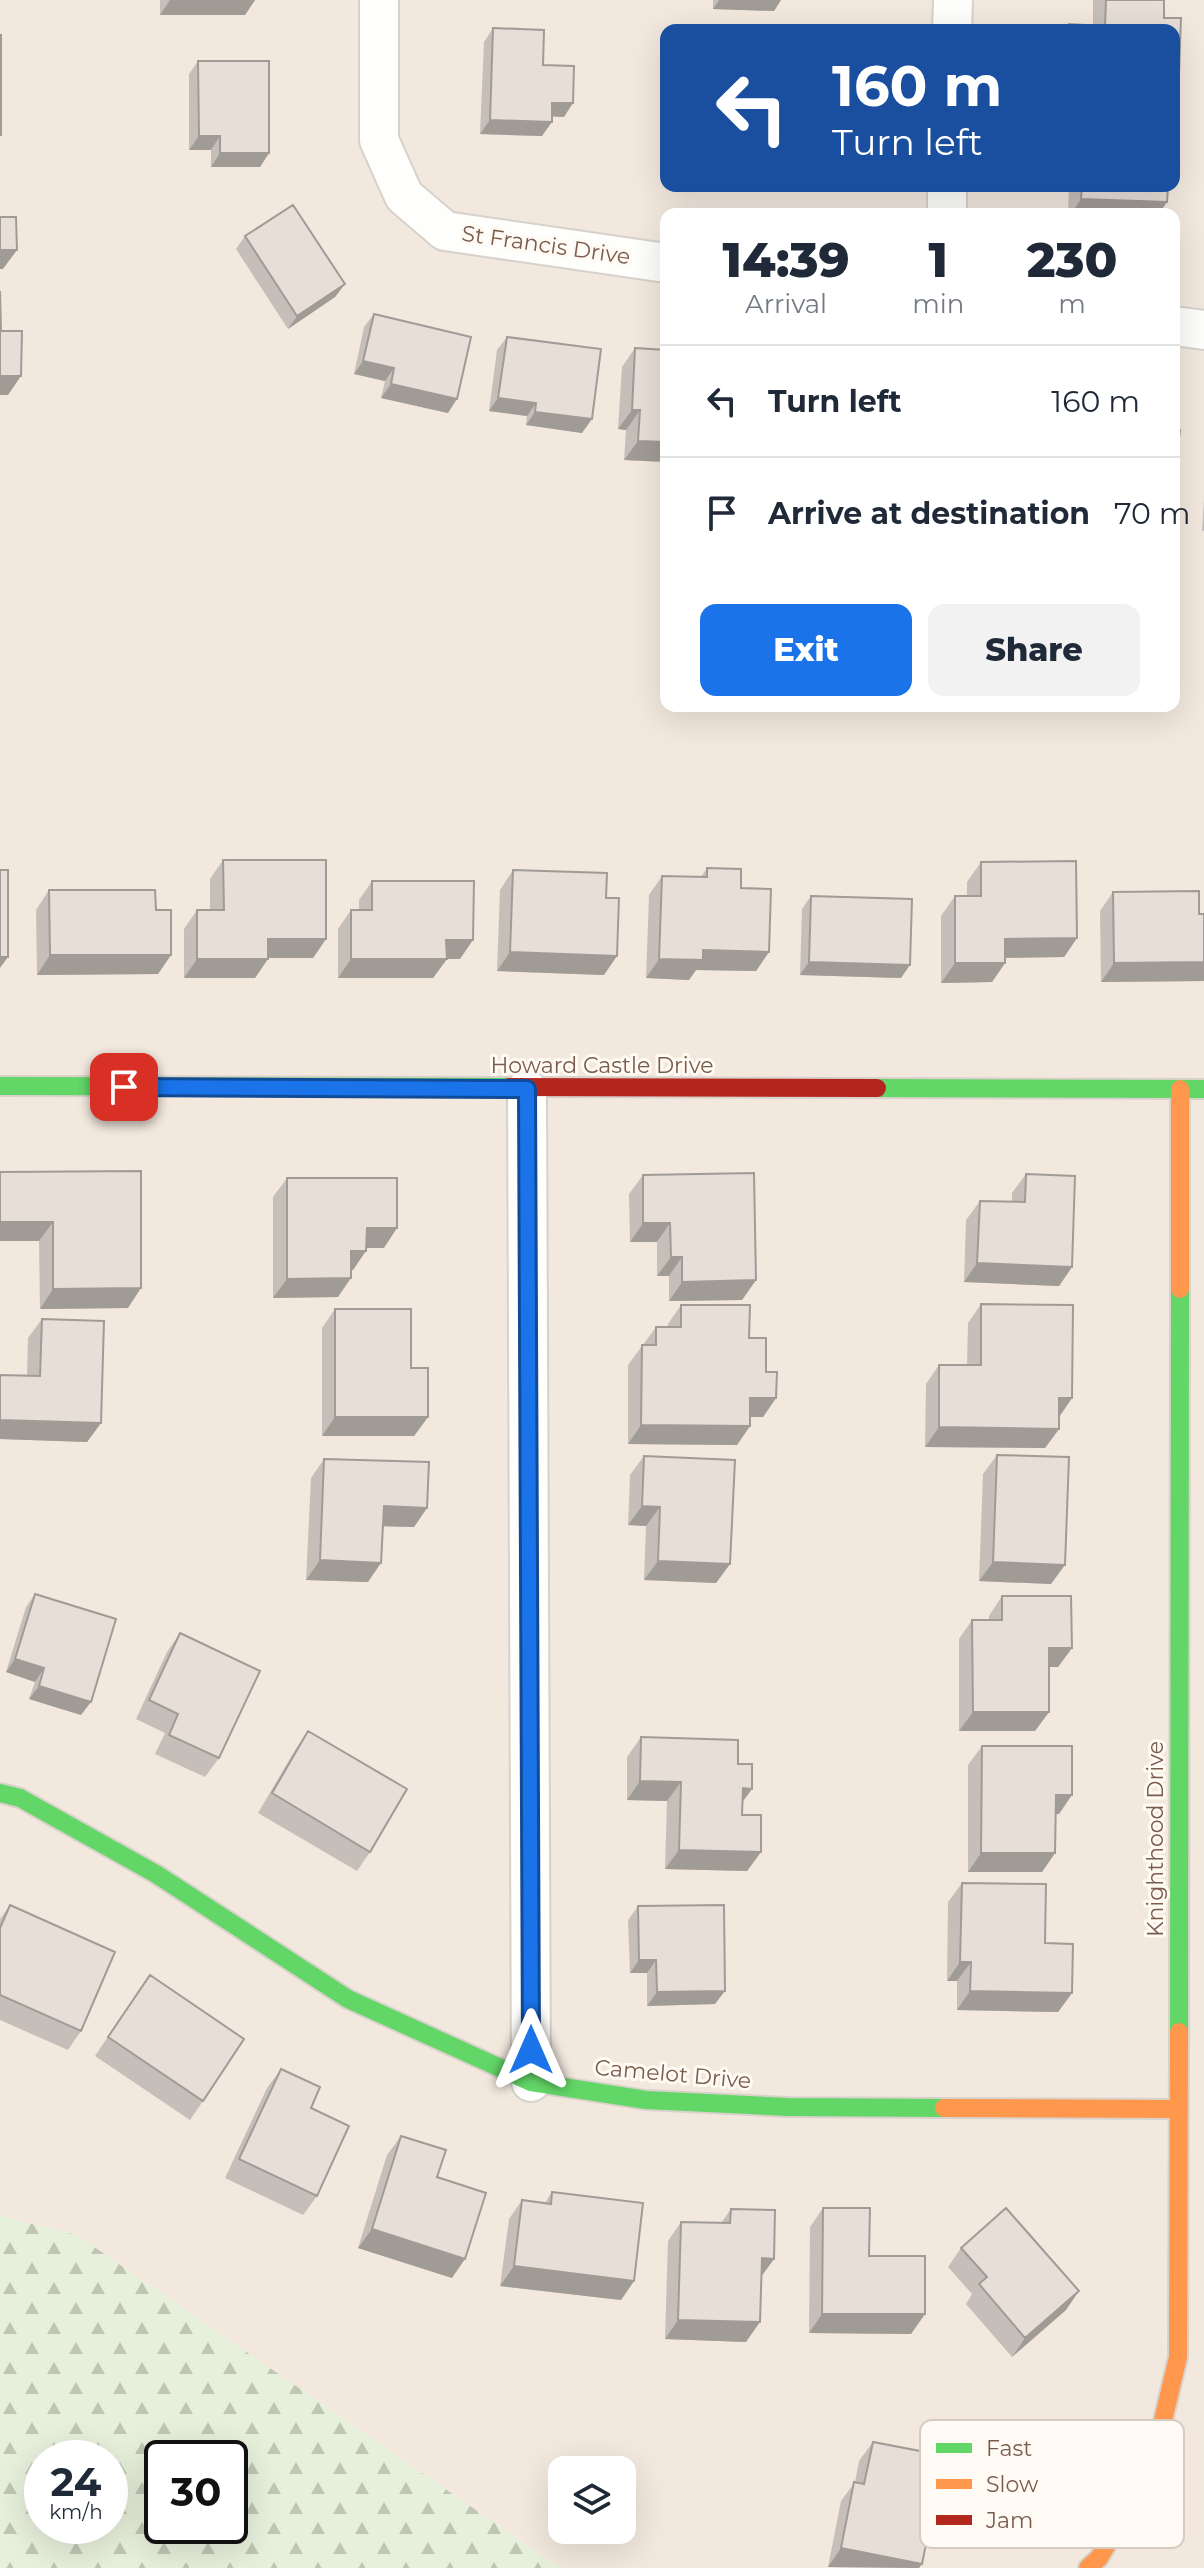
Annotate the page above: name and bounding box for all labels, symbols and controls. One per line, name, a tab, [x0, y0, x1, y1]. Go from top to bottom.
text: 160 m	[832, 52, 1002, 120]
icon: left	[700, 56, 804, 160]
text: Turn left	[832, 120, 983, 164]
street label: St Francis Drive	[460, 220, 632, 270]
text: 14:39	[723, 231, 850, 289]
text: 1	[929, 231, 948, 289]
text: 230	[1027, 231, 1117, 289]
text: Arrival	[745, 288, 827, 320]
text: min	[912, 288, 964, 320]
text: m	[1058, 288, 1086, 320]
icon: left	[700, 379, 744, 423]
text: Turn left	[768, 383, 901, 420]
text: 160 m	[1051, 383, 1140, 420]
icon: arrive	[700, 491, 744, 535]
text: Arrive at destination	[768, 495, 1090, 532]
text: 70 m	[1114, 495, 1191, 532]
button: Exit	[700, 604, 912, 696]
button: Share	[928, 604, 1140, 696]
street label: Howard Castle Drive	[490, 1052, 714, 1079]
pin	[90, 1053, 158, 1121]
icon: arrive	[102, 1065, 146, 1109]
street label: Knighthood Drive	[1142, 1741, 1169, 1937]
position arrow	[489, 2008, 573, 2092]
street label: Camelot Drive	[594, 2054, 752, 2094]
legend	[920, 2420, 1184, 2548]
text: Fast	[986, 2435, 1032, 2462]
speed limit sign: 30	[144, 2440, 248, 2544]
map controls	[548, 2456, 636, 2544]
button: layers	[548, 2456, 636, 2544]
text: 24	[51, 2457, 101, 2506]
text: Slow	[986, 2471, 1039, 2498]
text: km/h	[49, 2500, 103, 2524]
text: Jam	[985, 2507, 1033, 2534]

